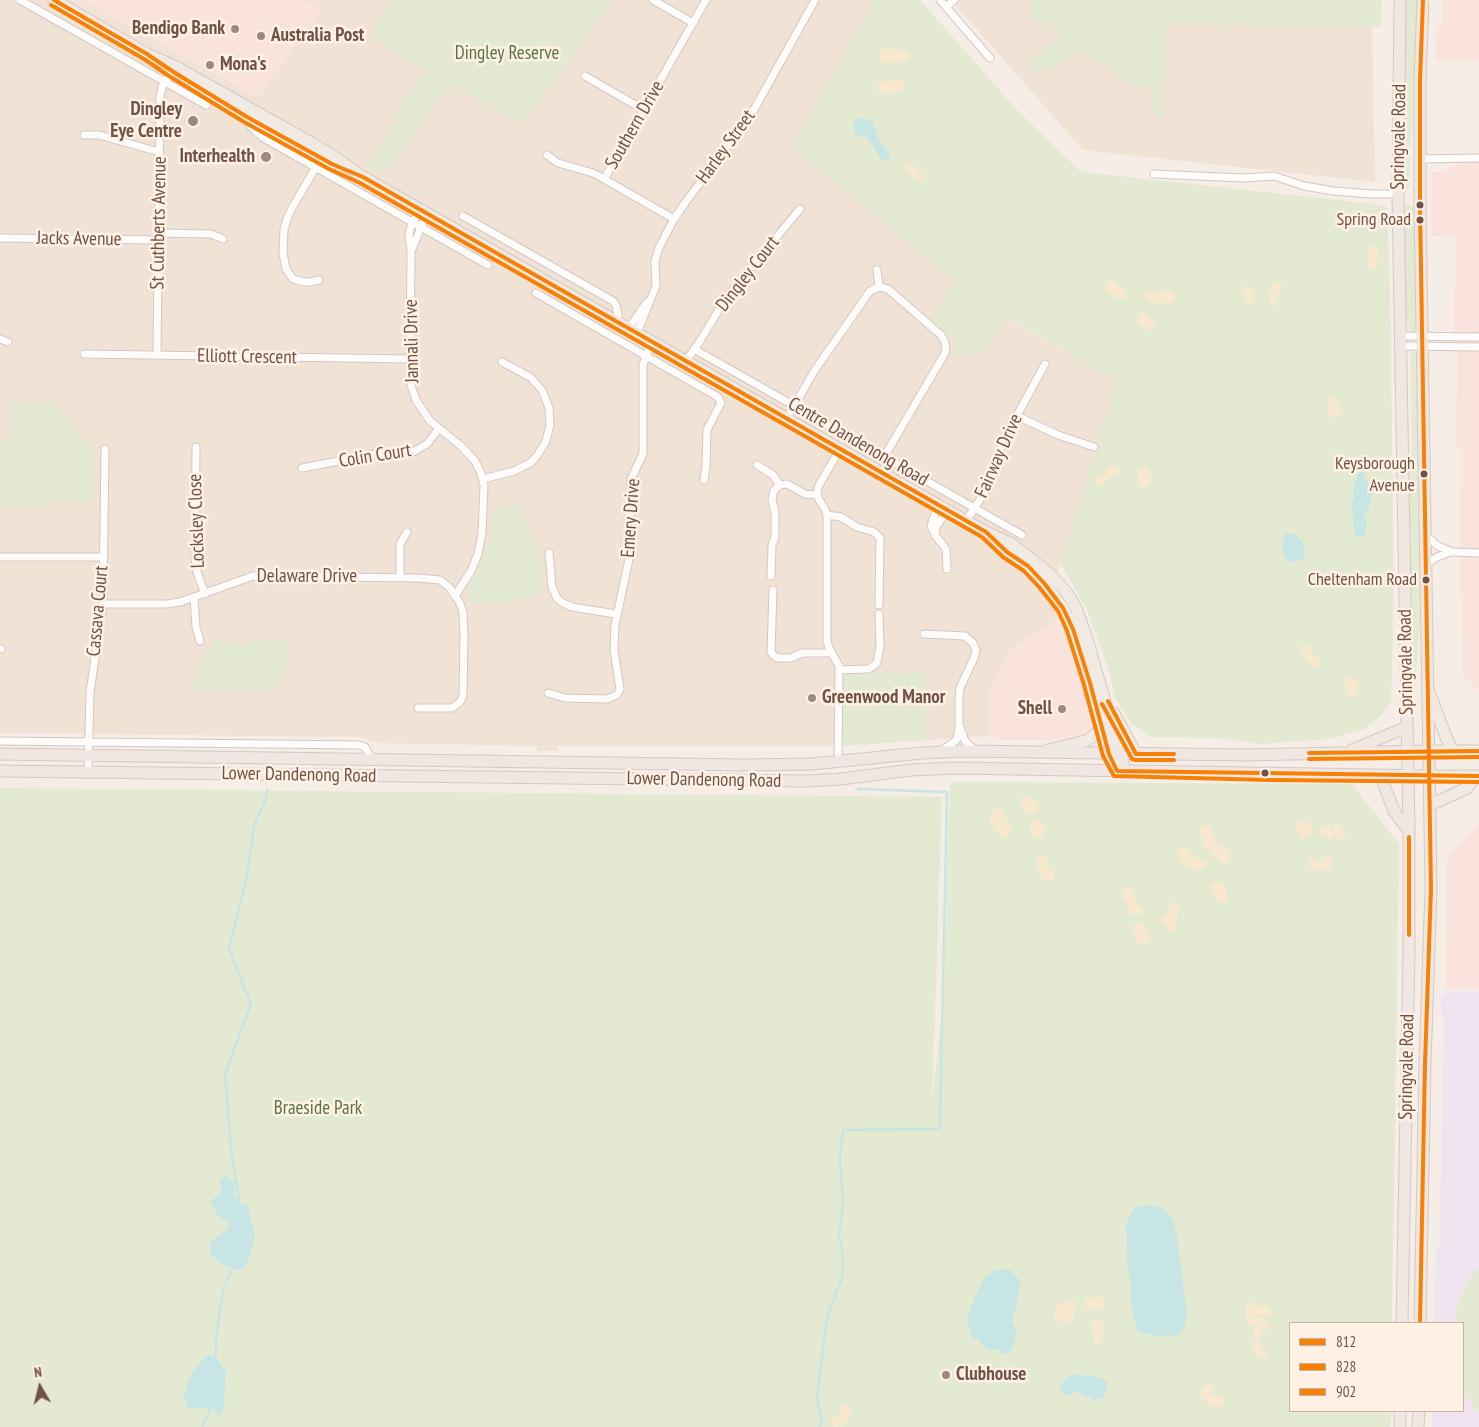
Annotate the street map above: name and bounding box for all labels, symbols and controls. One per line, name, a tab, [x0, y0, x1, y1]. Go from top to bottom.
place label: Bendigo Bank	[132, 18, 225, 40]
marker: Bendigo Bank	[229, 23, 241, 35]
place label: Australia Post	[271, 25, 364, 47]
marker: Australia Post	[255, 30, 267, 42]
park label: Dingley Reserve	[455, 43, 559, 65]
place label: Mona's	[220, 54, 266, 76]
marker: Mona's	[204, 59, 216, 71]
street label: Southern Drive	[601, 77, 669, 173]
street label: Springvale Road	[1387, 84, 1411, 190]
place label: Dingley Eye Centre	[110, 99, 182, 143]
street label: Harley Street	[692, 106, 760, 188]
marker: Dingley Eye Centre	[186, 114, 200, 128]
place label: Interhealth	[180, 146, 255, 168]
marker: Interhealth	[259, 150, 273, 164]
street label: St Cuthberts Avenue	[146, 156, 172, 290]
unlabelled marker	[1415, 200, 1425, 210]
place label: Spring Road	[1336, 209, 1411, 231]
marker: Spring Road	[1415, 215, 1425, 225]
street label: Jacks Avenue	[36, 227, 122, 251]
street label: Dingley Court	[712, 232, 784, 316]
street label: Jannali Drive	[400, 299, 424, 383]
street label: Elliott Crescent	[197, 345, 297, 369]
street label: Centre Dandenong Road	[784, 393, 932, 491]
street label: Fairway Drive	[970, 411, 1028, 501]
street label: Colin Court	[337, 439, 413, 473]
place label: Keysborough Avenue	[1335, 453, 1415, 496]
marker: Keysborough Avenue	[1419, 469, 1429, 479]
street label: Locksley Close	[184, 473, 210, 569]
street label: Emery Drive	[617, 478, 645, 558]
street label: Cassava Court	[83, 565, 113, 657]
street label: Delaware Drive	[257, 566, 357, 588]
place label: Cheltenham Road	[1308, 569, 1417, 591]
marker: Cheltenham Road	[1421, 575, 1431, 585]
street label: Springvale Road	[1394, 609, 1418, 715]
place label: Greenwood Manor	[822, 687, 945, 709]
marker: Greenwood Manor	[806, 692, 818, 704]
place label: Shell	[1018, 698, 1052, 720]
marker: Shell	[1056, 703, 1068, 715]
street label: Lower Dandenong Road	[221, 762, 377, 788]
street label: Lower Dandenong Road	[626, 767, 782, 793]
unlabelled marker	[1260, 768, 1270, 778]
street label: Springvale Road	[1395, 1014, 1419, 1120]
park label: Braeside Park	[274, 1098, 362, 1120]
legend	[1289, 1322, 1464, 1412]
text: 812	[1336, 1332, 1356, 1351]
text: 828	[1336, 1357, 1356, 1376]
north arrow	[15, 1362, 65, 1412]
text: N	[33, 1363, 43, 1382]
place label: Clubhouse	[956, 1364, 1026, 1386]
marker: Clubhouse	[940, 1369, 952, 1381]
text: 902	[1336, 1382, 1356, 1401]

